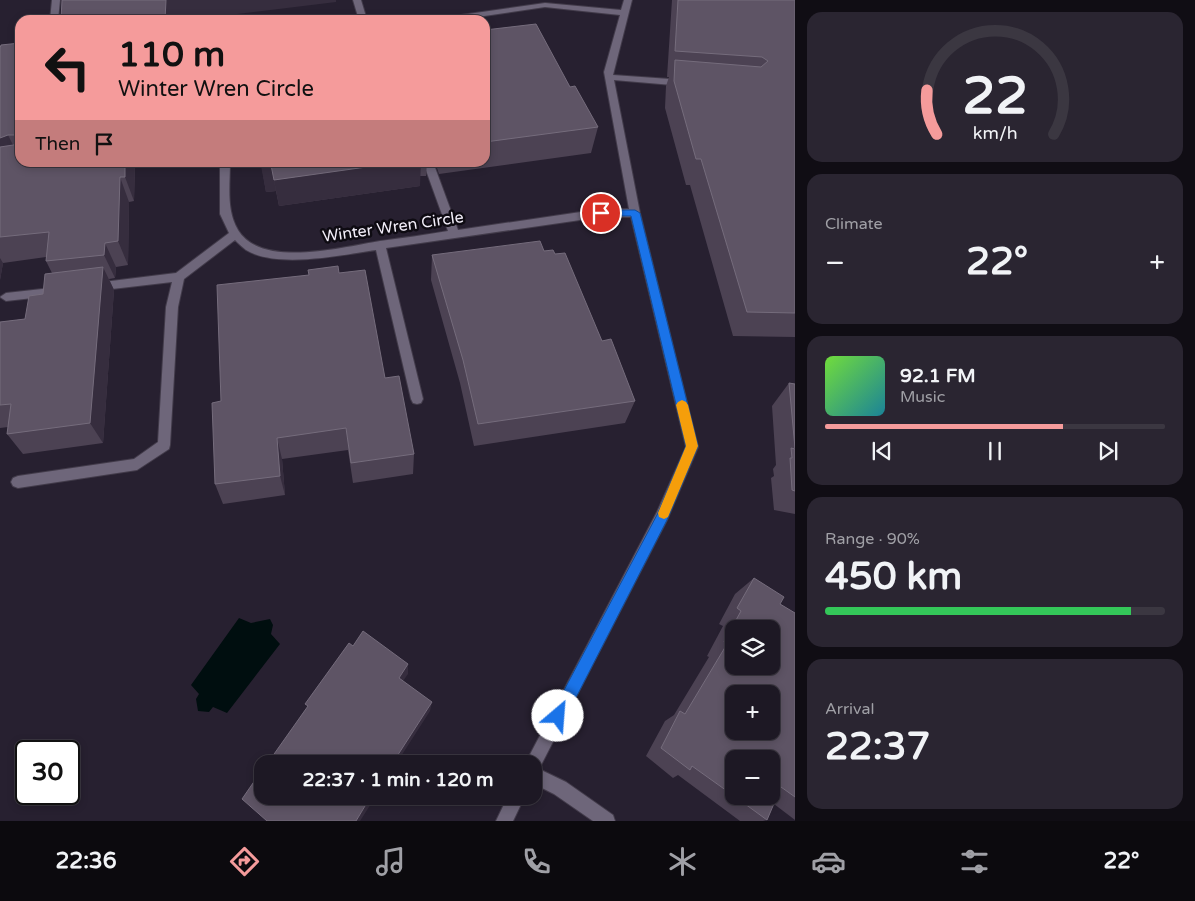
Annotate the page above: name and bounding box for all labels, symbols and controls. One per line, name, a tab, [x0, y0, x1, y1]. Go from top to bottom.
text: 110 m	[118, 34, 225, 76]
icon: left	[35, 35, 100, 100]
text: 22	[962, 65, 1028, 128]
text: Winter Wren Circle	[118, 76, 314, 102]
text: km/h	[973, 123, 1017, 144]
icon: arrive	[90, 130, 118, 158]
text: Then	[35, 133, 80, 155]
pin	[580, 192, 622, 234]
icon: arrive	[587, 199, 615, 227]
street label: Winter Wren Circle	[321, 207, 465, 247]
text: Climate	[825, 214, 883, 234]
text: 22°	[966, 239, 1028, 285]
text: −	[825, 246, 845, 280]
text: +	[1149, 246, 1165, 280]
text: 92.1 FM	[900, 365, 976, 387]
text: Music	[900, 387, 945, 407]
icon: previous	[868, 437, 896, 465]
icon: pause	[981, 437, 1009, 465]
icon: next	[1094, 437, 1122, 465]
text: Range · 90%	[825, 529, 920, 549]
text: 450 km	[825, 554, 962, 600]
map controls	[725, 620, 780, 805]
button: layers	[725, 620, 780, 675]
button: +	[725, 685, 780, 740]
position arrow	[531, 689, 583, 741]
text: Arrival	[825, 699, 874, 719]
text: 22:37	[825, 724, 930, 770]
speed limit sign: 30	[15, 740, 80, 805]
button: −	[725, 750, 780, 805]
text: 22:37 · 1 min · 120 m	[302, 769, 494, 791]
icon: directions	[227, 844, 262, 879]
icon: music	[373, 844, 408, 879]
icon: phone	[519, 844, 554, 879]
icon: climate	[665, 844, 700, 879]
icon: car	[811, 844, 846, 879]
icon: filters	[957, 844, 992, 879]
text: 22:36	[56, 848, 116, 874]
text: 22°	[1103, 848, 1139, 874]

